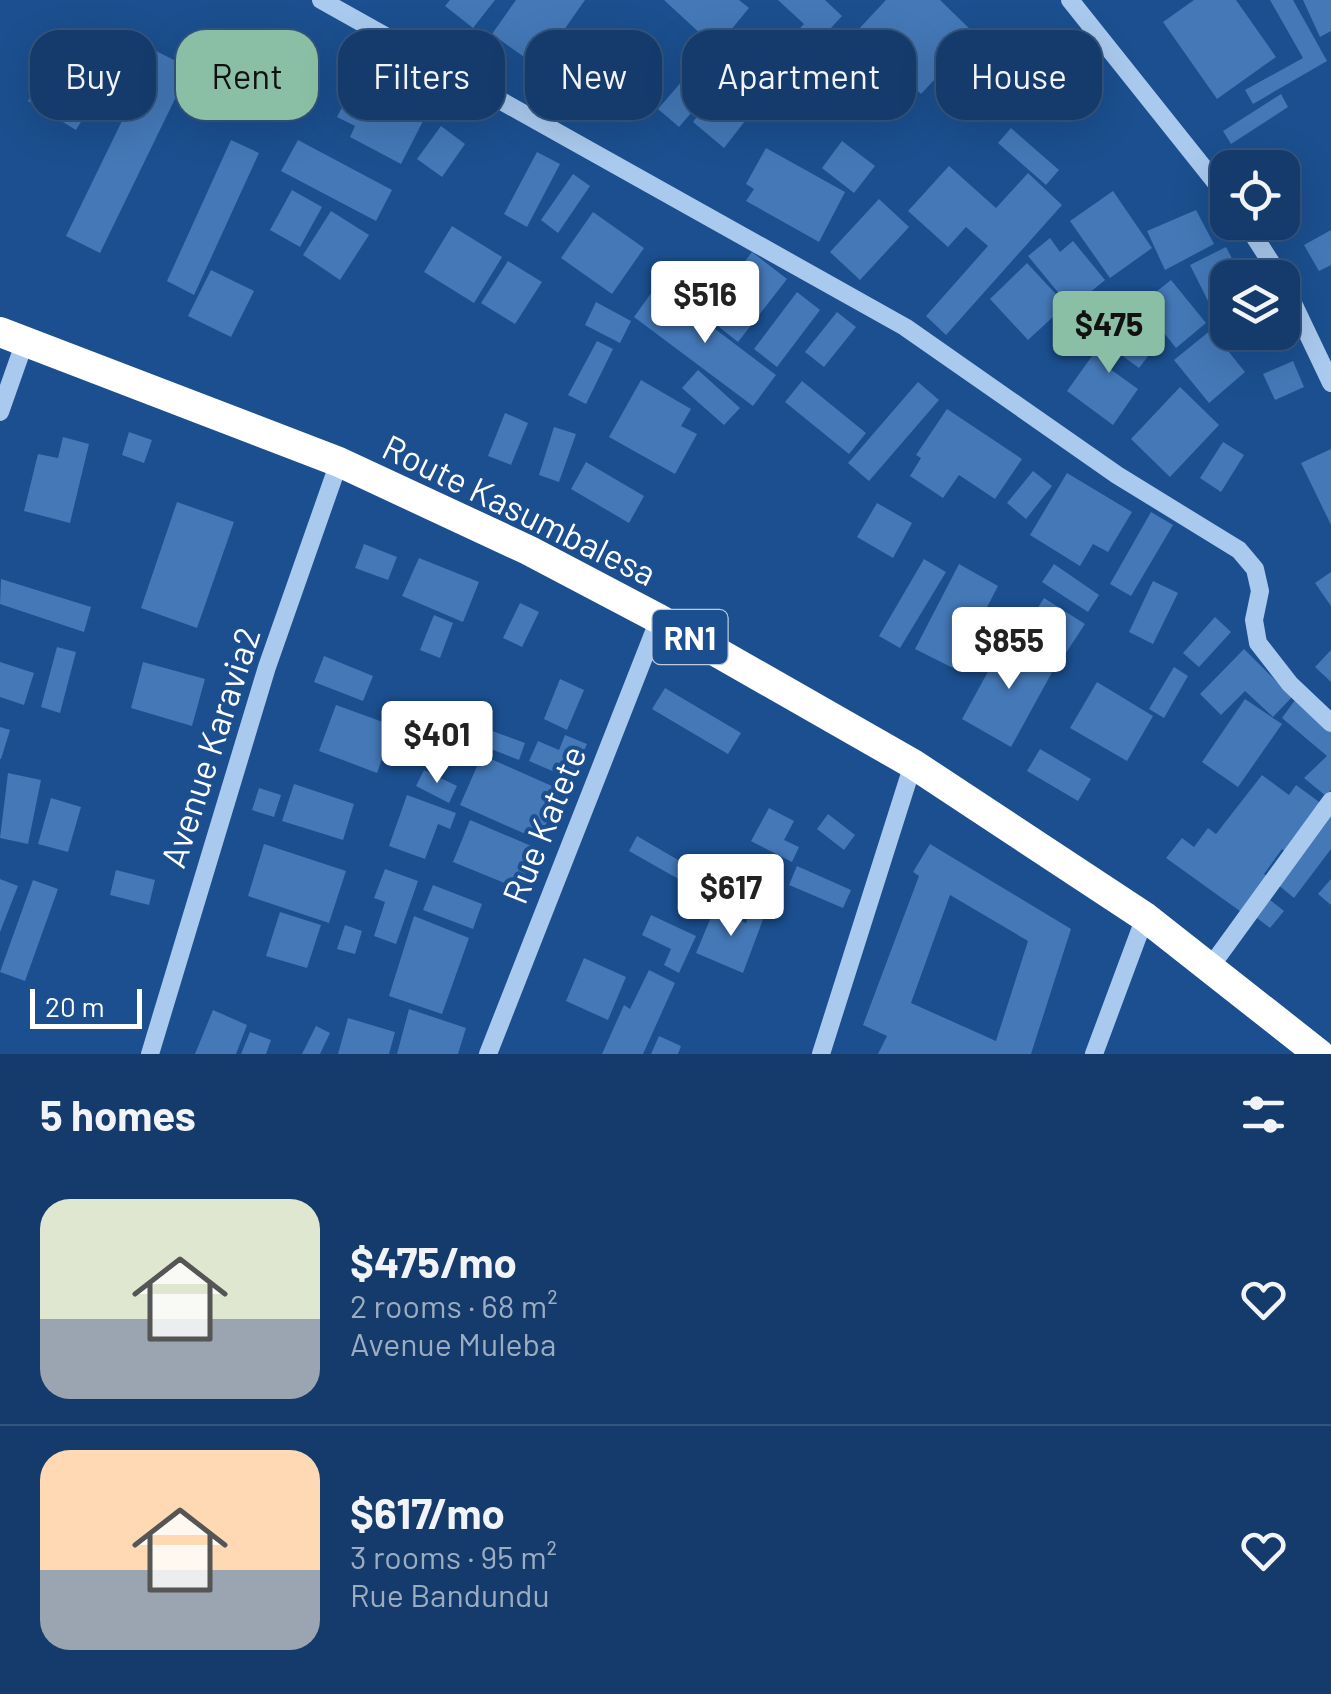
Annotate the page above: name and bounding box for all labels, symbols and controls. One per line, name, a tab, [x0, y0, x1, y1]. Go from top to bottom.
chip: Buy	[30, 30, 156, 120]
chip: Rent	[176, 30, 318, 120]
chip: Filters	[338, 30, 505, 120]
chip: New	[525, 30, 662, 120]
chip: Apartment	[682, 30, 916, 120]
chip: House	[936, 30, 1102, 120]
map controls	[1210, 150, 1300, 350]
button: locate	[1210, 150, 1300, 240]
button: layers	[1210, 260, 1300, 350]
pin: $516	[646, 261, 764, 346]
text: $516	[673, 274, 737, 312]
pin: $475	[1050, 291, 1168, 376]
text: $475	[1075, 304, 1143, 342]
street label: Route Kasumbalesa	[376, 425, 664, 593]
pin: $855	[950, 607, 1068, 692]
road number: RN1	[652, 610, 728, 664]
text: $855	[974, 620, 1044, 658]
street label: Avenue Karavia2	[150, 622, 268, 872]
pin: $401	[378, 701, 496, 786]
text: $401	[404, 714, 470, 752]
street label: Rue Katete	[492, 739, 594, 909]
pin: $617	[672, 854, 790, 939]
text: $617	[700, 867, 762, 905]
scale bar	[30, 984, 142, 1028]
text: 20 m	[45, 989, 105, 1023]
icon: filters	[1236, 1087, 1291, 1142]
text: 5 homes	[40, 1089, 196, 1139]
text: $475/mo	[350, 1236, 517, 1286]
icon: home	[120, 1239, 240, 1359]
icon: heart	[1236, 1272, 1291, 1327]
text: 2 rooms · 68 m²	[350, 1286, 558, 1324]
text: Avenue Muleba	[350, 1324, 556, 1362]
text: $617/mo	[350, 1487, 505, 1537]
icon: home	[120, 1490, 240, 1610]
icon: heart	[1236, 1523, 1291, 1578]
text: 3 rooms · 95 m²	[350, 1537, 557, 1575]
text: Rue Bandundu	[350, 1575, 550, 1613]

